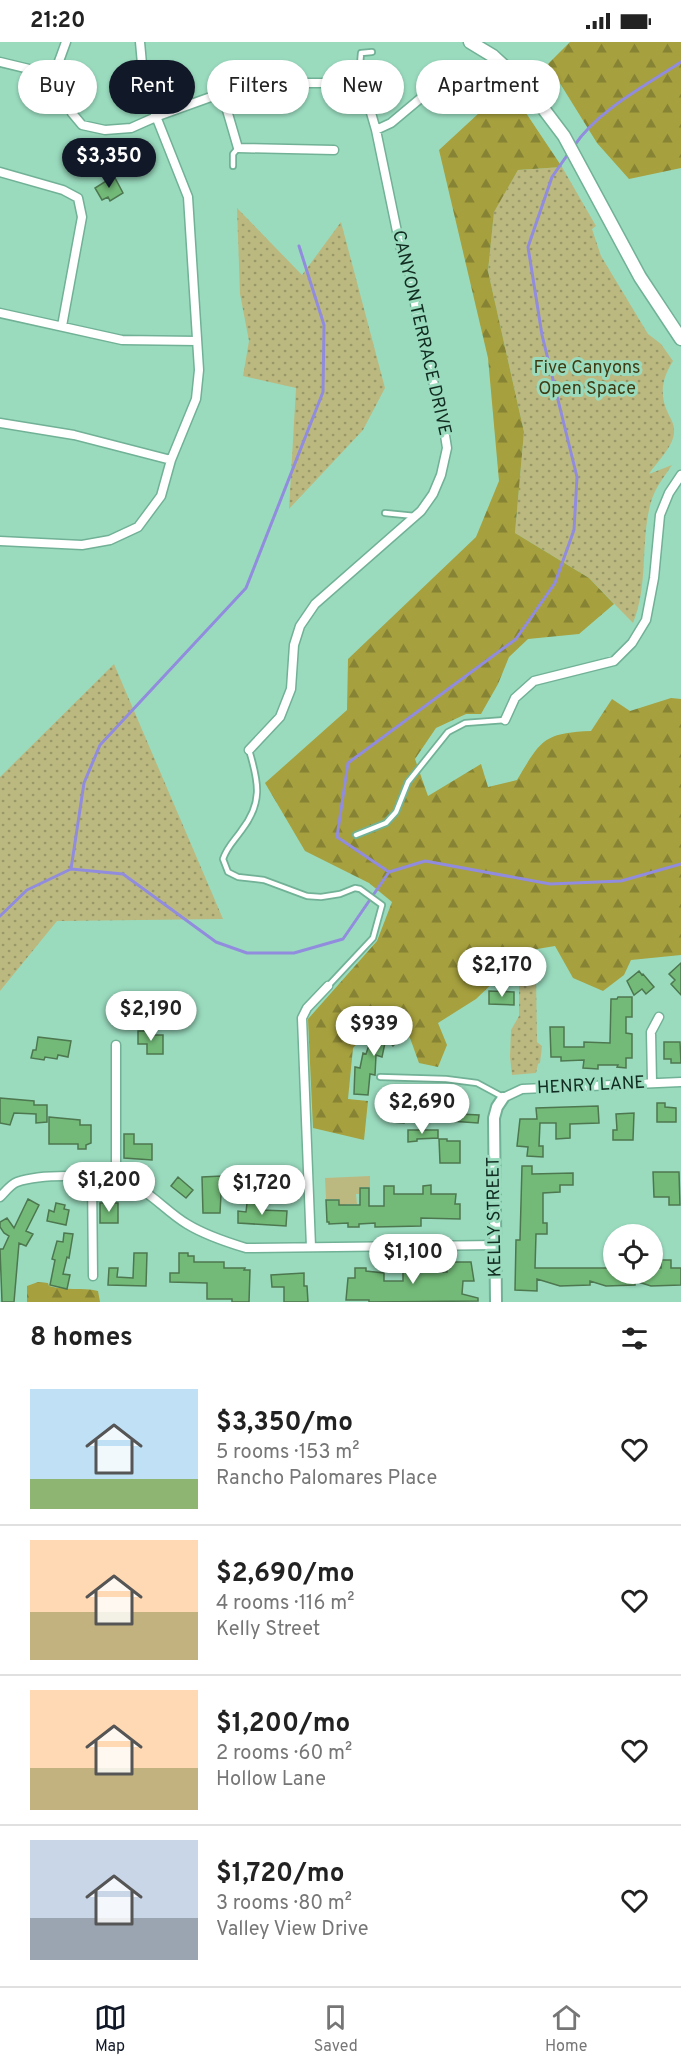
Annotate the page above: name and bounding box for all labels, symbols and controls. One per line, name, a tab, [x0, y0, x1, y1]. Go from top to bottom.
text: 21:20	[30, 8, 86, 35]
chip: Buy	[18, 60, 97, 114]
chip: Rent	[109, 60, 195, 114]
chip: Filters	[207, 60, 309, 114]
chip: New	[321, 60, 404, 114]
chip: Apartment	[416, 60, 560, 114]
pin: $3,350	[60, 138, 158, 189]
text: $3,350	[76, 144, 142, 170]
street label: CANYON TERRACE DRIVE	[386, 228, 456, 438]
park label: Five Canyons Open Space	[533, 357, 641, 401]
pin: $2,170	[453, 947, 551, 998]
text: $2,170	[471, 953, 533, 979]
pin: $2,190	[102, 991, 200, 1042]
text: $2,190	[120, 997, 182, 1023]
pin: $939	[338, 1006, 410, 1057]
text: $939	[350, 1012, 398, 1038]
street label: HENRY LANE	[536, 1072, 646, 1100]
pin: $2,690	[373, 1084, 471, 1135]
text: $2,690	[388, 1090, 456, 1116]
street label: KELLY STREET	[482, 1156, 508, 1278]
pin: $1,200	[60, 1162, 158, 1213]
pin: $1,720	[213, 1165, 311, 1216]
text: $1,200	[77, 1168, 141, 1194]
text: $1,720	[232, 1171, 292, 1197]
map controls	[603, 1224, 663, 1284]
button: locate	[603, 1224, 663, 1284]
pin: $1,100	[364, 1234, 462, 1285]
text: $1,100	[383, 1240, 443, 1266]
text: 8 homes	[30, 1322, 133, 1355]
icon: filters	[618, 1322, 651, 1355]
text: $3,350/mo	[216, 1407, 353, 1440]
icon: home	[78, 1413, 150, 1485]
icon: heart	[618, 1433, 651, 1466]
text: 5 rooms · 153 m²	[216, 1440, 359, 1466]
text: Rancho Palomares Place	[216, 1466, 437, 1492]
text: $2,690/mo	[216, 1558, 355, 1591]
icon: home	[78, 1564, 150, 1636]
icon: heart	[618, 1584, 651, 1617]
text: 4 rooms · 116 m²	[216, 1591, 354, 1617]
text: Kelly Street	[216, 1617, 320, 1643]
text: $1,200/mo	[216, 1708, 350, 1741]
icon: home	[78, 1714, 150, 1786]
icon: heart	[618, 1734, 651, 1767]
text: 2 rooms · 60 m²	[216, 1741, 352, 1767]
text: Hollow Lane	[216, 1767, 326, 1793]
text: $1,720/mo	[216, 1858, 344, 1891]
icon: home	[78, 1864, 150, 1936]
icon: heart	[618, 1884, 651, 1917]
text: 3 rooms · 80 m²	[216, 1891, 352, 1917]
text: Valley View Drive	[216, 1917, 369, 1943]
tab: Map	[94, 2001, 127, 2057]
tab: Saved	[314, 2001, 358, 2057]
tab: Home	[545, 2001, 587, 2057]

